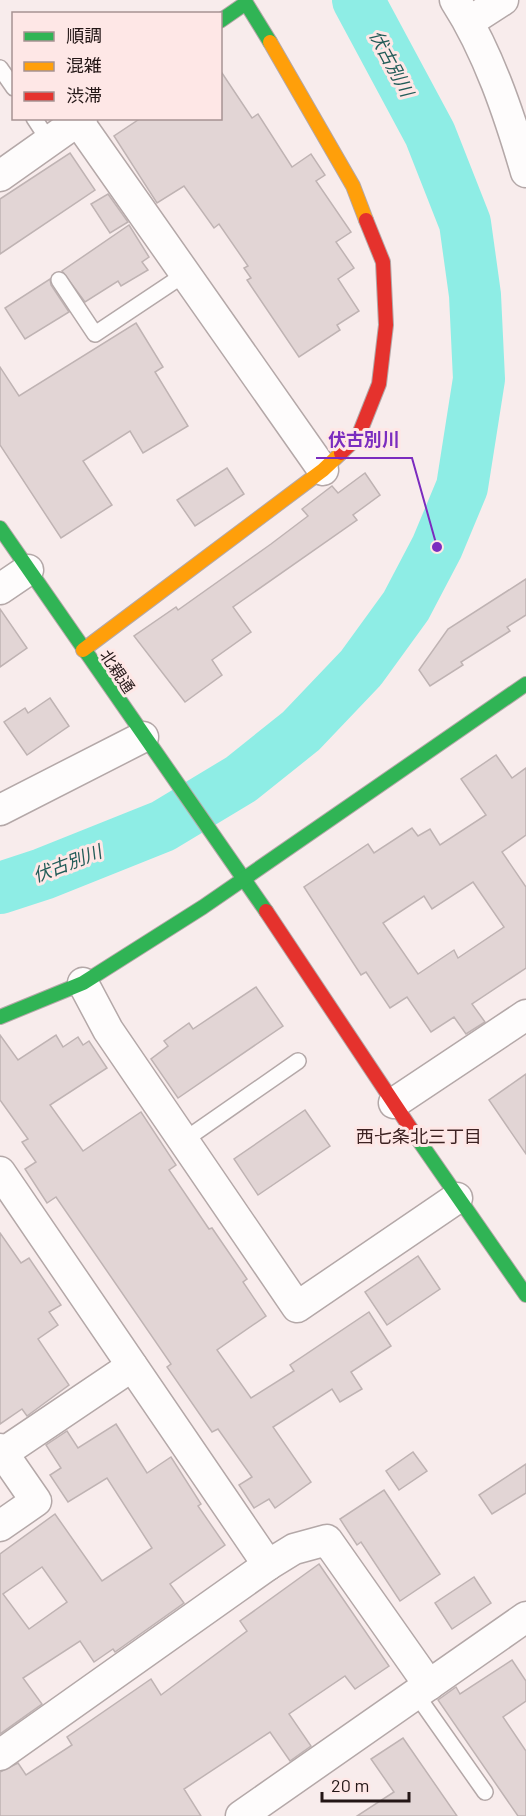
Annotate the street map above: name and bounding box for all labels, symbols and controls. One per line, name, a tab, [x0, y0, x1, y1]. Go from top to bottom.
legend	[12, 12, 222, 120]
text: 順調	[66, 24, 102, 46]
water label: 伏古別川	[365, 26, 420, 102]
text: 混雑	[66, 54, 102, 76]
text: 渋滞	[66, 84, 102, 106]
callout: 伏古別川	[316, 422, 412, 458]
text: 伏古別川	[328, 428, 400, 450]
street label: 北親通	[97, 646, 139, 696]
water label: 伏古別川	[29, 839, 106, 886]
district label: 西七条北三丁目	[356, 1125, 482, 1147]
scale bar	[322, 1765, 409, 1803]
text: 20 m	[331, 1774, 369, 1796]

